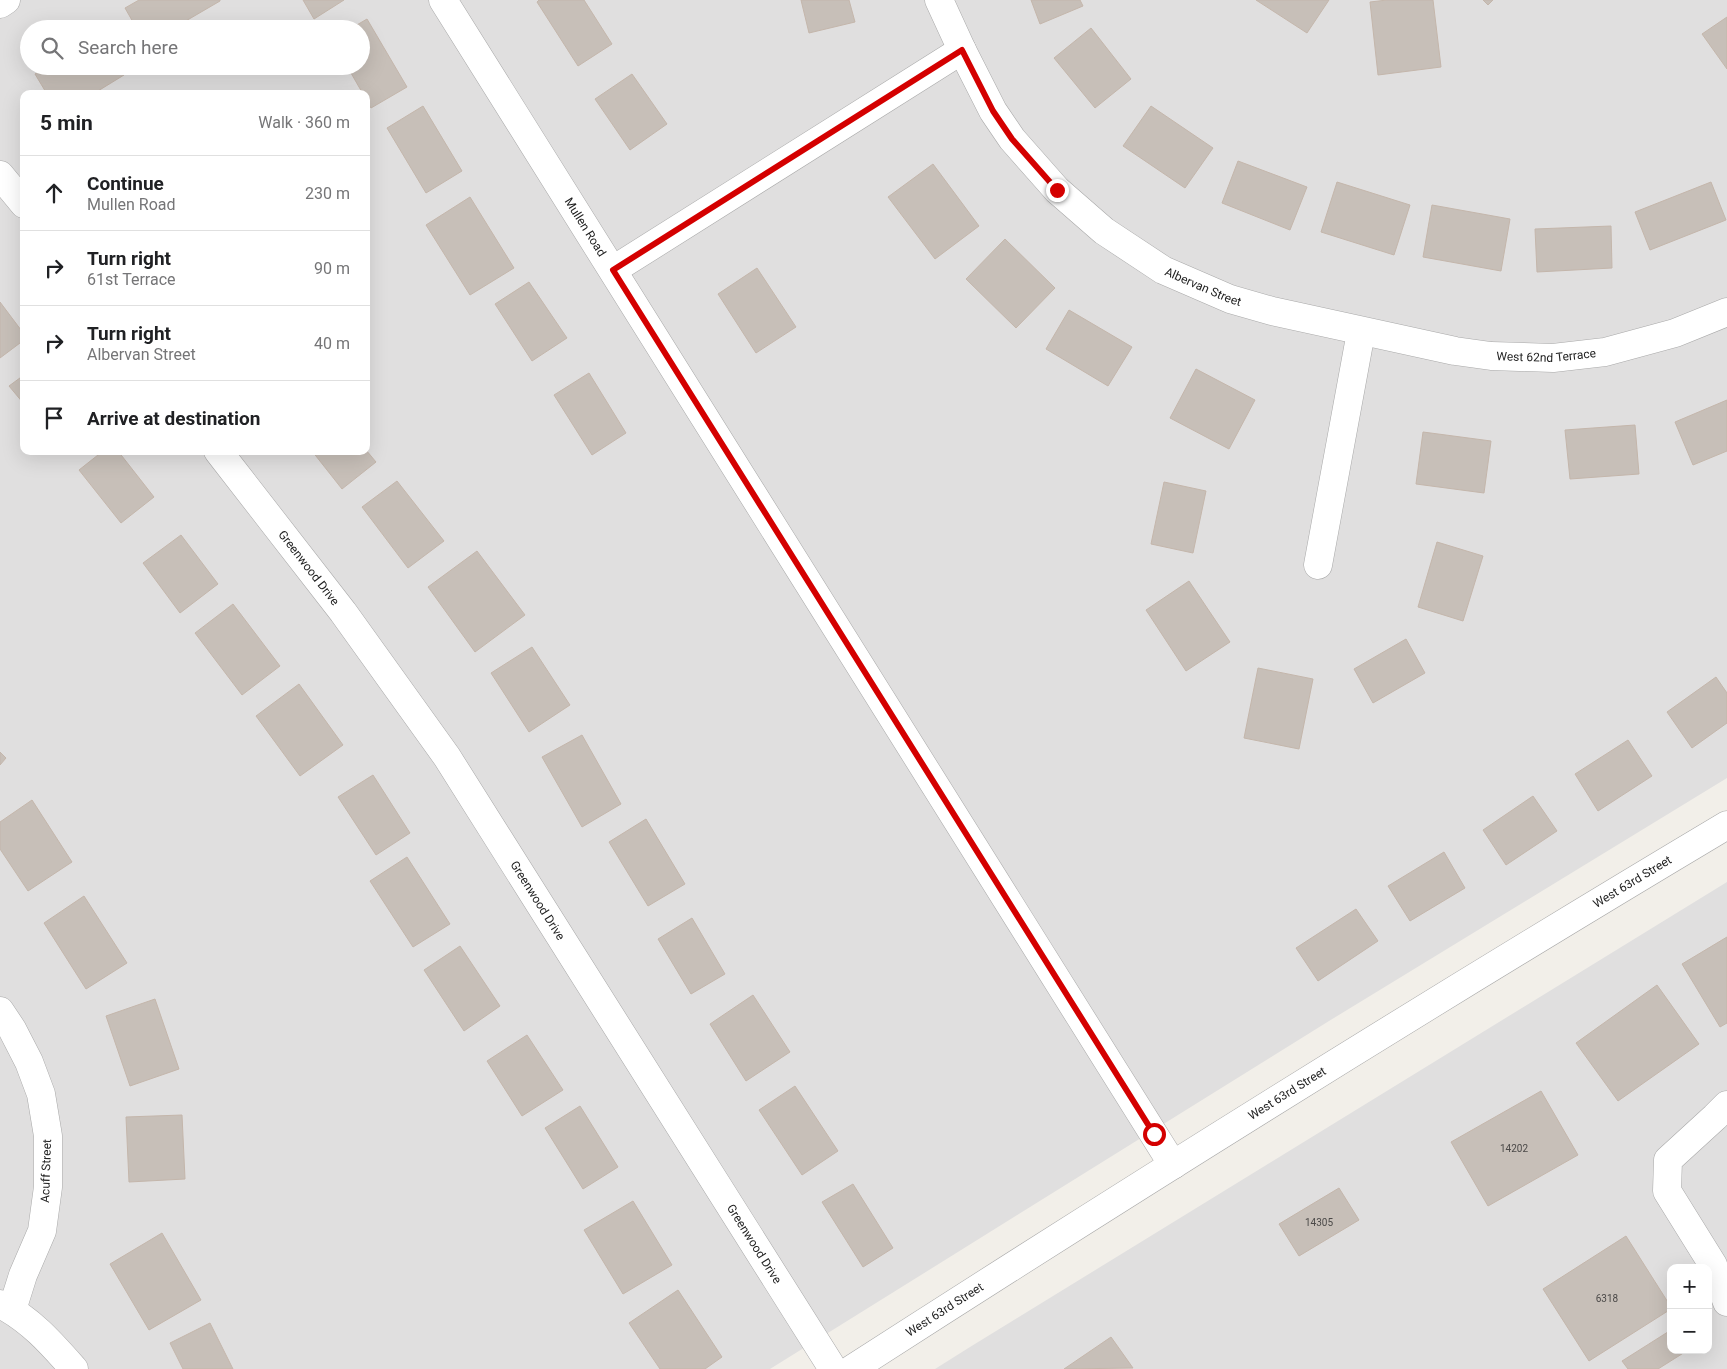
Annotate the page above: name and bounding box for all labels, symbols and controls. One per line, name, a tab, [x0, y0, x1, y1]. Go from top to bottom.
search box	[20, 20, 370, 75]
icon: search	[38, 34, 66, 62]
text: Search here	[78, 36, 178, 59]
text: 5 min	[40, 111, 93, 135]
text: Walk · 360 m	[258, 113, 350, 132]
text: Continue	[87, 172, 164, 195]
icon: ahead	[40, 179, 68, 207]
route end	[1046, 179, 1069, 202]
text: 230 m	[305, 184, 350, 203]
text: Mullen Road	[87, 195, 176, 214]
street label: Mullen Road	[562, 195, 609, 259]
text: Turn right	[87, 247, 171, 270]
icon: right	[40, 254, 68, 282]
text: 90 m	[314, 259, 350, 278]
street label: Albervan Street	[1163, 265, 1243, 309]
text: 61st Terrace	[87, 270, 175, 289]
text: Turn right	[87, 322, 171, 345]
icon: right	[40, 329, 68, 357]
text: 40 m	[314, 334, 350, 353]
text: Albervan Street	[87, 345, 196, 364]
street label: West 62nd Terrace	[1496, 346, 1597, 365]
icon: arrive	[40, 404, 68, 432]
text: Arrive at destination	[87, 407, 260, 430]
street label: Greenwood Drive	[275, 528, 342, 608]
street label: West 63rd Street	[1591, 853, 1674, 911]
street label: Greenwood Drive	[507, 858, 568, 943]
street label: West 63rd Street	[1246, 1064, 1329, 1123]
route start	[1143, 1123, 1166, 1146]
street label: Acuff Street	[38, 1139, 54, 1203]
house number: 14202	[1500, 1143, 1528, 1154]
street label: Greenwood Drive	[724, 1202, 784, 1286]
house number: 14305	[1305, 1217, 1333, 1228]
map controls	[1667, 1264, 1712, 1354]
button: +	[1667, 1264, 1712, 1309]
street label: West 63rd Street	[903, 1280, 986, 1339]
house number: 6318	[1596, 1293, 1619, 1304]
button: −	[1667, 1309, 1712, 1354]

